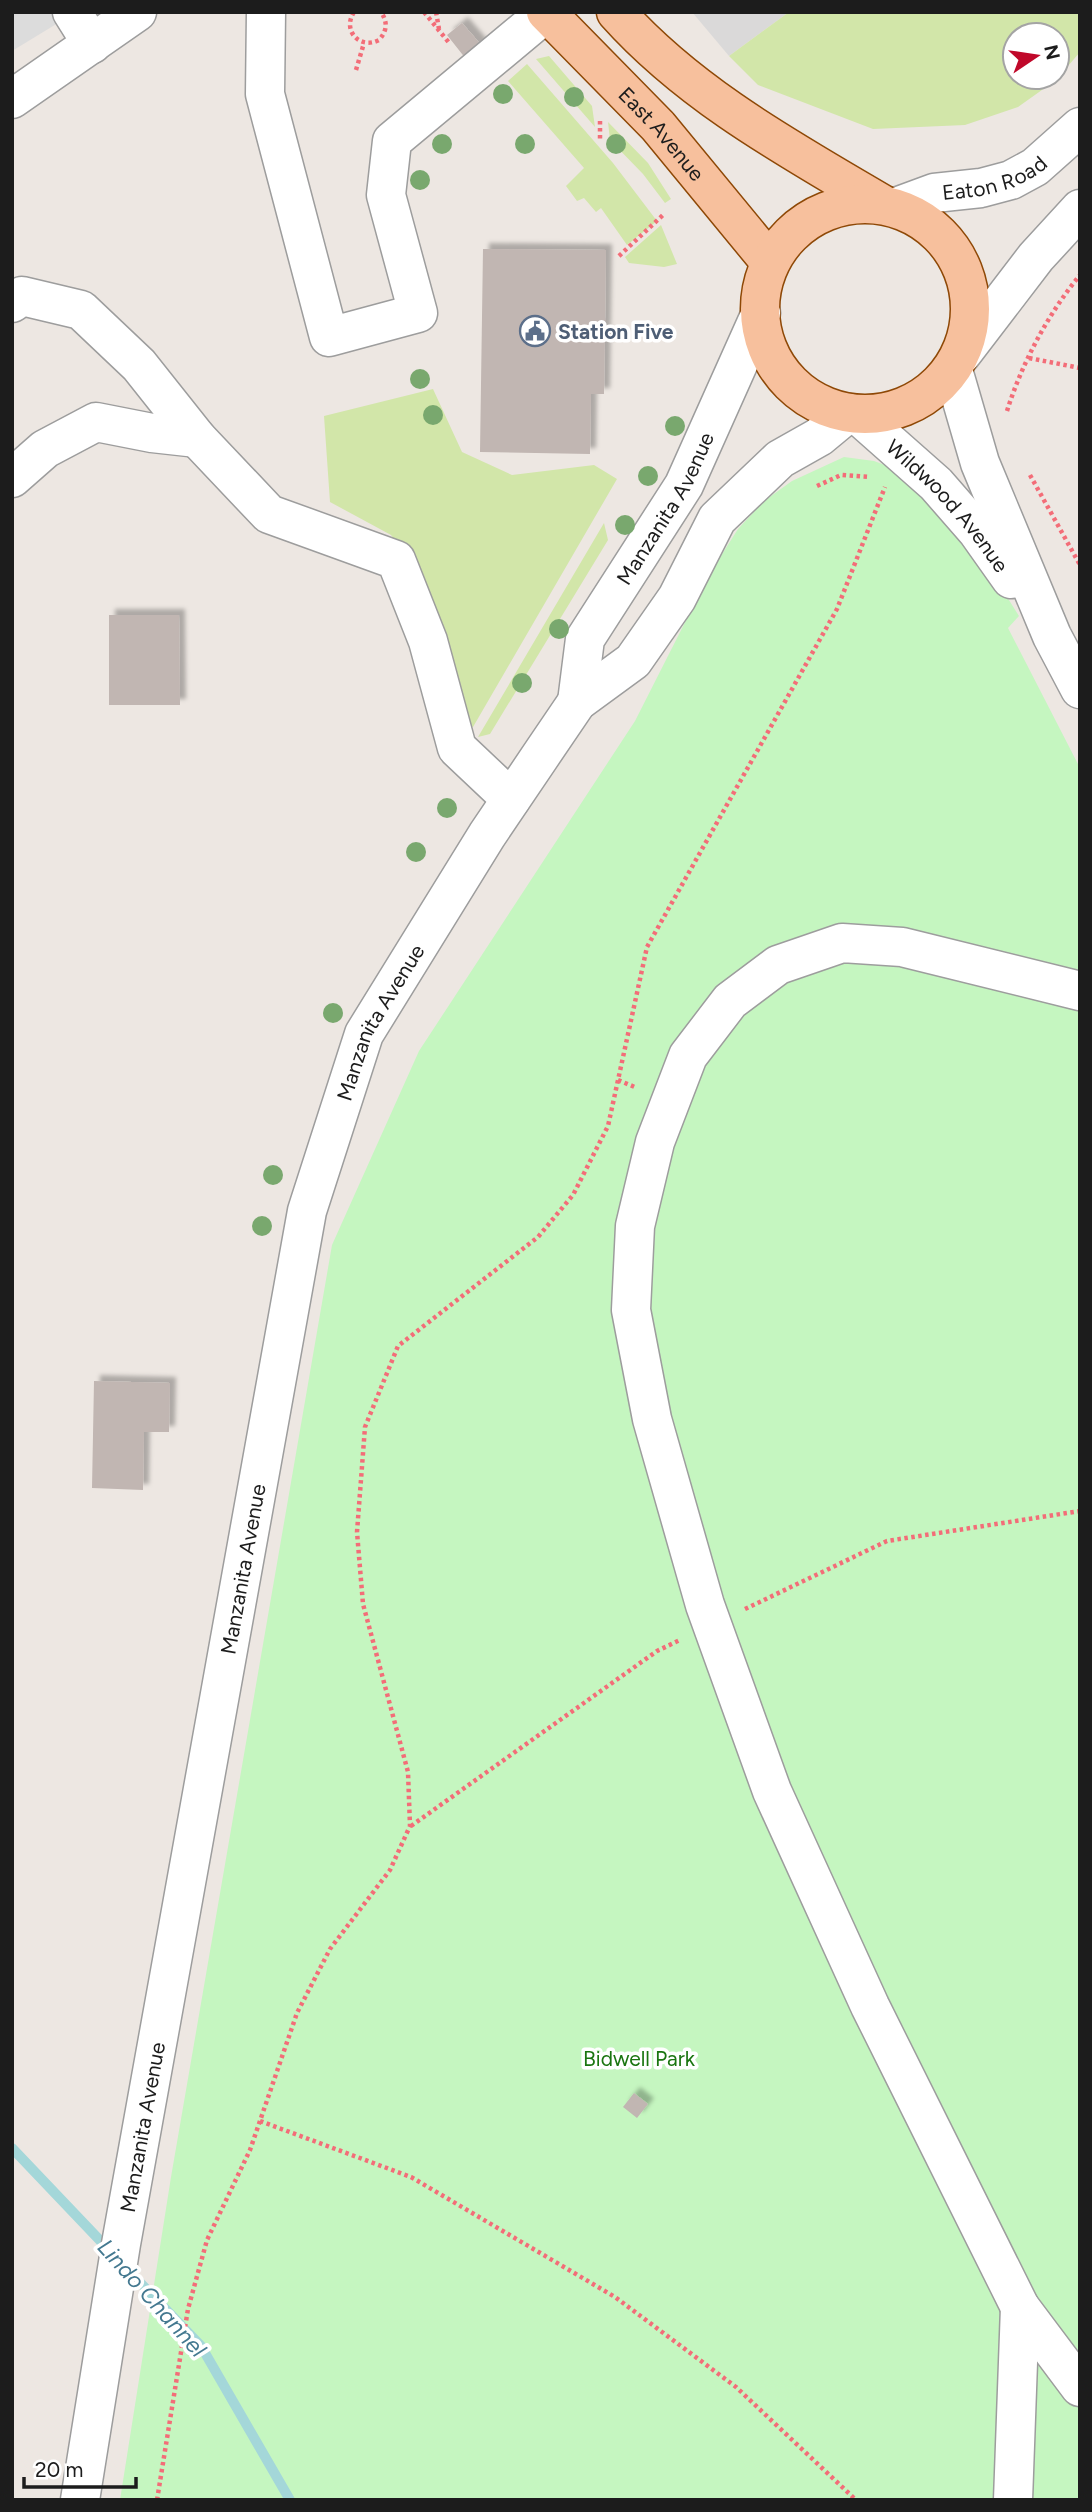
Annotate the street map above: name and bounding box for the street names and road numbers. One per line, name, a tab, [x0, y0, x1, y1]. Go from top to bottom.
street label: East Avenue	[614, 81, 710, 185]
street label: Eaton Road	[941, 150, 1052, 205]
street label: Manzanita Avenue	[611, 428, 719, 589]
street label: Wildwood Avenue	[881, 434, 1014, 577]
street label: Manzanita Avenue	[331, 939, 429, 1104]
street label: Manzanita Avenue	[215, 1482, 270, 1656]
street label: Manzanita Avenue	[114, 2040, 170, 2214]

